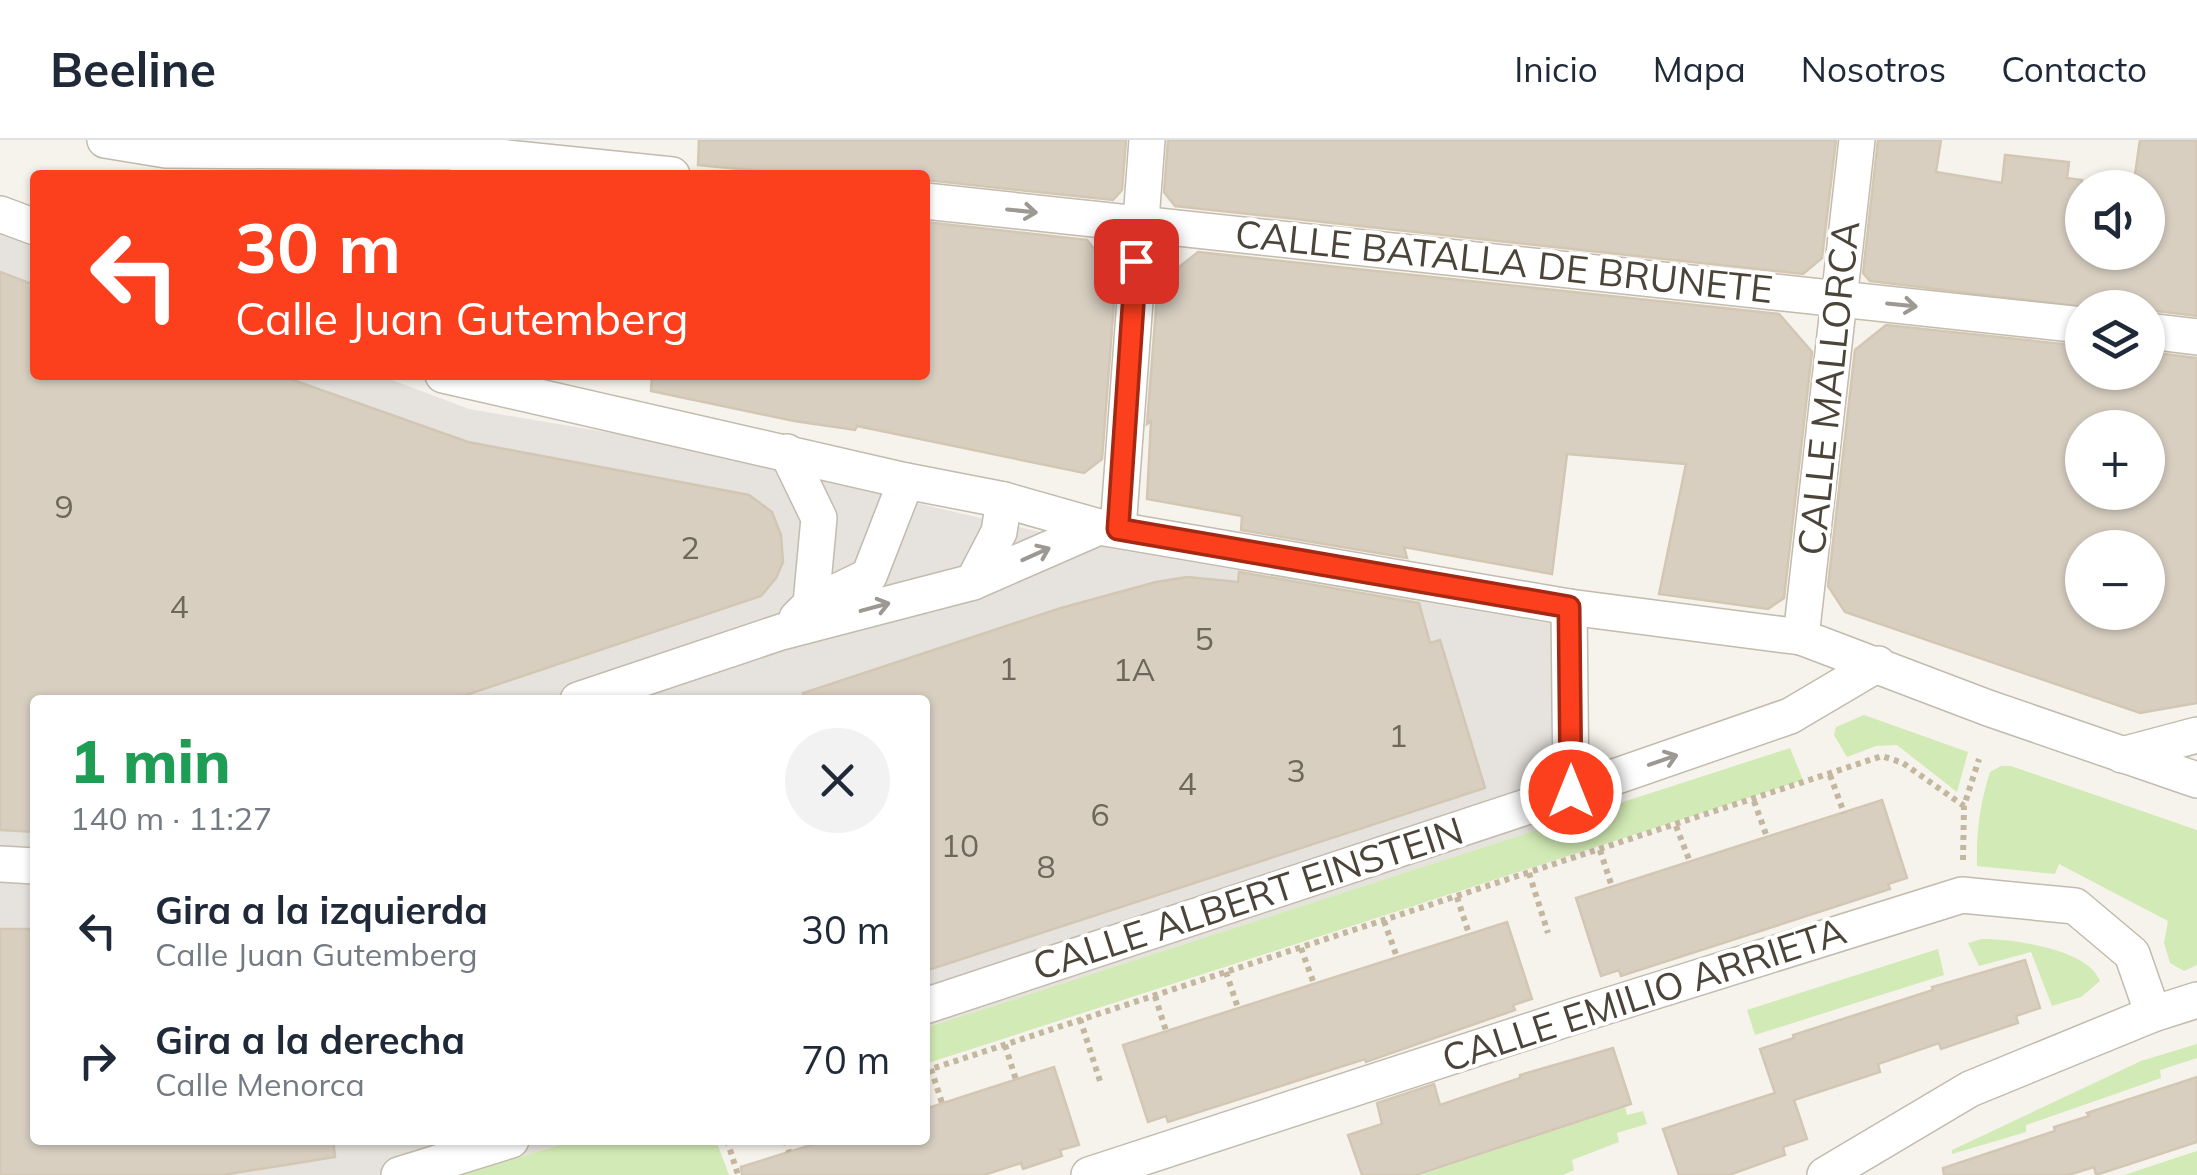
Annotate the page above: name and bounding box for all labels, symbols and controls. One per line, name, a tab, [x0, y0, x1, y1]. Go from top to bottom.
text: Beeline	[50, 39, 216, 99]
text: Inicio	[1514, 47, 1598, 91]
text: Mapa	[1653, 47, 1746, 91]
text: Nosotros	[1801, 47, 1946, 91]
text: Contacto	[2001, 47, 2147, 91]
map controls	[2065, 170, 2165, 630]
button: sound	[2065, 170, 2165, 270]
one-way arrow	[1005, 202, 1038, 221]
text: 30 m	[235, 203, 401, 291]
street label: CALLE BATALLA DE BRUNETE	[1233, 209, 1775, 313]
icon: left	[70, 210, 200, 340]
street label: CALLE MALLORCA	[1787, 218, 1869, 558]
pin	[1094, 219, 1179, 304]
icon: arrive	[1109, 234, 1164, 289]
text: Calle Juan Gutemberg	[235, 290, 689, 346]
button: layers	[2065, 290, 2165, 390]
one-way arrow	[1885, 296, 1918, 315]
button: +	[2065, 410, 2165, 510]
house number: 9	[54, 486, 74, 526]
house number: 2	[680, 527, 700, 567]
button: −	[2065, 530, 2165, 630]
one-way arrow	[1020, 544, 1051, 562]
house number: 4	[169, 586, 189, 626]
one-way arrow	[859, 597, 890, 616]
house number: 5	[1194, 618, 1214, 658]
house number: 1	[998, 648, 1018, 688]
house number: 1A	[1113, 649, 1155, 689]
house number: 1	[1388, 715, 1408, 755]
text: 1 min	[70, 723, 231, 798]
button: close	[785, 728, 890, 833]
position arrow	[1519, 740, 1623, 844]
house number: 3	[1286, 750, 1306, 790]
one-way arrow	[1647, 750, 1678, 768]
house number: 4	[1177, 763, 1197, 803]
house number: 6	[1090, 794, 1110, 834]
text: 140 m · 11:27	[70, 798, 272, 838]
street label: CALLE ALBERT EINSTEIN	[1027, 806, 1469, 990]
house number: 10	[941, 825, 979, 865]
house number: 8	[1036, 846, 1056, 886]
text: Gira a la izquierda	[155, 886, 488, 934]
icon: left	[70, 903, 125, 958]
text: 30 m	[801, 906, 890, 954]
street label: CALLE EMILIO ARRIETA	[1436, 906, 1852, 1082]
text: Calle Juan Gutemberg	[155, 934, 478, 974]
text: Gira a la derecha	[155, 1016, 465, 1064]
icon: right	[70, 1033, 125, 1088]
text: 70 m	[801, 1036, 890, 1084]
text: Calle Menorca	[155, 1064, 365, 1104]

